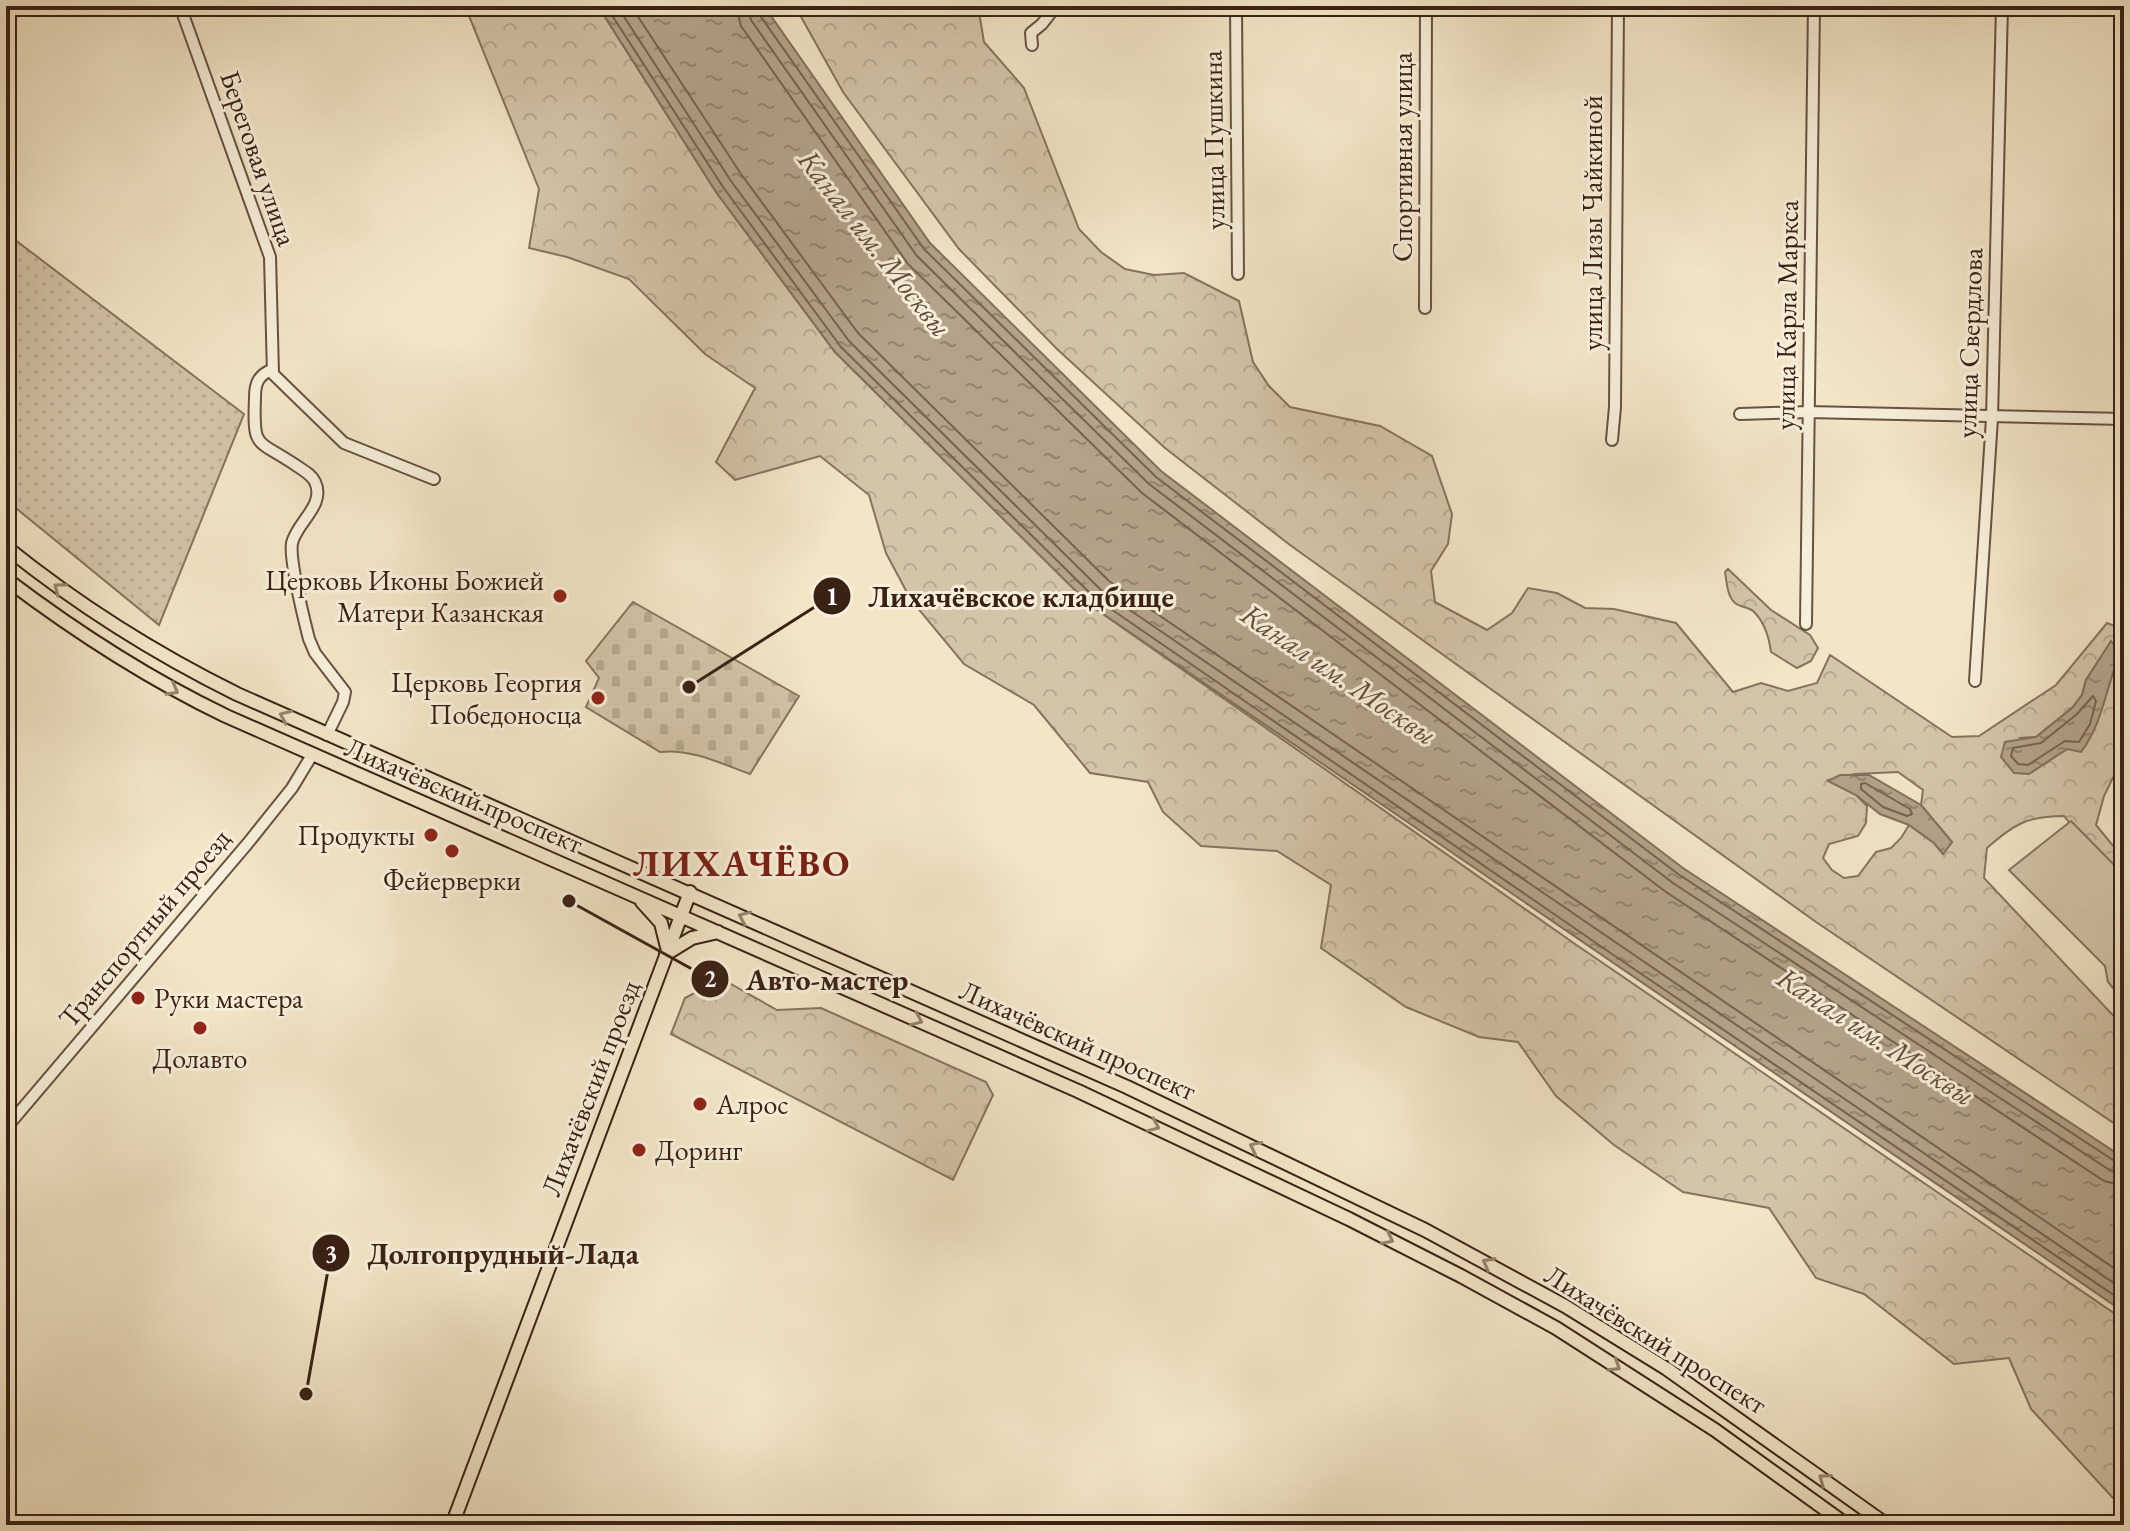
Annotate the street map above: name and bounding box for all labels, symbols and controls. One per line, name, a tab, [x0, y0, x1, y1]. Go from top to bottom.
street label: улица Пушкина	[1193, 49, 1233, 230]
street label: Спортивная улица	[1384, 51, 1420, 262]
street label: Береговая улица	[212, 66, 306, 251]
street label: улица Лизы Чайкиной	[1574, 95, 1610, 351]
water label: Канал им. Москвы	[789, 140, 960, 345]
street label: улица Карла Маркса	[1766, 199, 1806, 430]
street label: улица Свердлова	[1948, 246, 1990, 439]
place label: Церковь Иконы Божией Матери Казанская	[265, 562, 544, 630]
callout: Лихачёвское кладбище	[812, 569, 1190, 623]
text: Лихачёвское кладбище	[868, 577, 1174, 616]
text: 1	[826, 581, 838, 612]
one-way arrow	[54, 584, 68, 598]
marker: Церковь Иконы Божией Матери Казанская	[551, 587, 569, 605]
water label: Канал им. Москвы	[1233, 594, 1444, 754]
place label: Церковь Георгия Победоносца	[391, 664, 583, 732]
one-way arrow	[165, 680, 179, 696]
marker: Церковь Георгия Победоносца	[589, 689, 607, 707]
one-way arrow	[279, 710, 293, 726]
street label: Лихачёвский проспект	[340, 729, 589, 862]
place label: Продукты	[297, 817, 415, 853]
street label: Транспортный проезд	[50, 821, 238, 1035]
marker: Продукты	[422, 826, 440, 844]
district label: ЛИХАЧЁВО	[633, 840, 851, 887]
marker: Фейерверки	[443, 842, 461, 860]
place label: Фейерверки	[383, 862, 521, 898]
one-way arrow	[738, 910, 752, 926]
callout: Авто-мастер	[690, 952, 924, 1006]
water label: Канал им. Москвы	[1769, 957, 1982, 1114]
text: Авто-мастер	[745, 960, 908, 999]
text: 2	[704, 963, 717, 994]
street label: Лихачёвский проспект	[954, 972, 1202, 1109]
street label: Лихачёвский проезд	[532, 975, 648, 1201]
place label: Руки мастера	[154, 980, 304, 1016]
marker: Руки мастера	[129, 989, 147, 1007]
one-way arrow	[909, 1010, 923, 1026]
marker: Долавто	[191, 1019, 209, 1037]
place label: Долавто	[153, 1040, 247, 1076]
place label: Алрос	[715, 1086, 789, 1122]
marker: Алрос	[691, 1095, 709, 1113]
one-way arrow	[1146, 1116, 1161, 1132]
place label: Доринг	[655, 1132, 743, 1168]
marker: Доринг	[630, 1141, 648, 1159]
one-way arrow	[1249, 1141, 1263, 1157]
callout: Долгопрудный-Лада	[311, 1226, 655, 1280]
one-way arrow	[1380, 1229, 1395, 1245]
text: Долгопрудный-Лада	[367, 1234, 640, 1273]
text: 3	[325, 1238, 337, 1269]
street label: Лихачёвский проспект	[1538, 1256, 1774, 1422]
one-way arrow	[1482, 1258, 1496, 1273]
one-way arrow	[1607, 1356, 1621, 1371]
one-way arrow	[1818, 1475, 1833, 1489]

